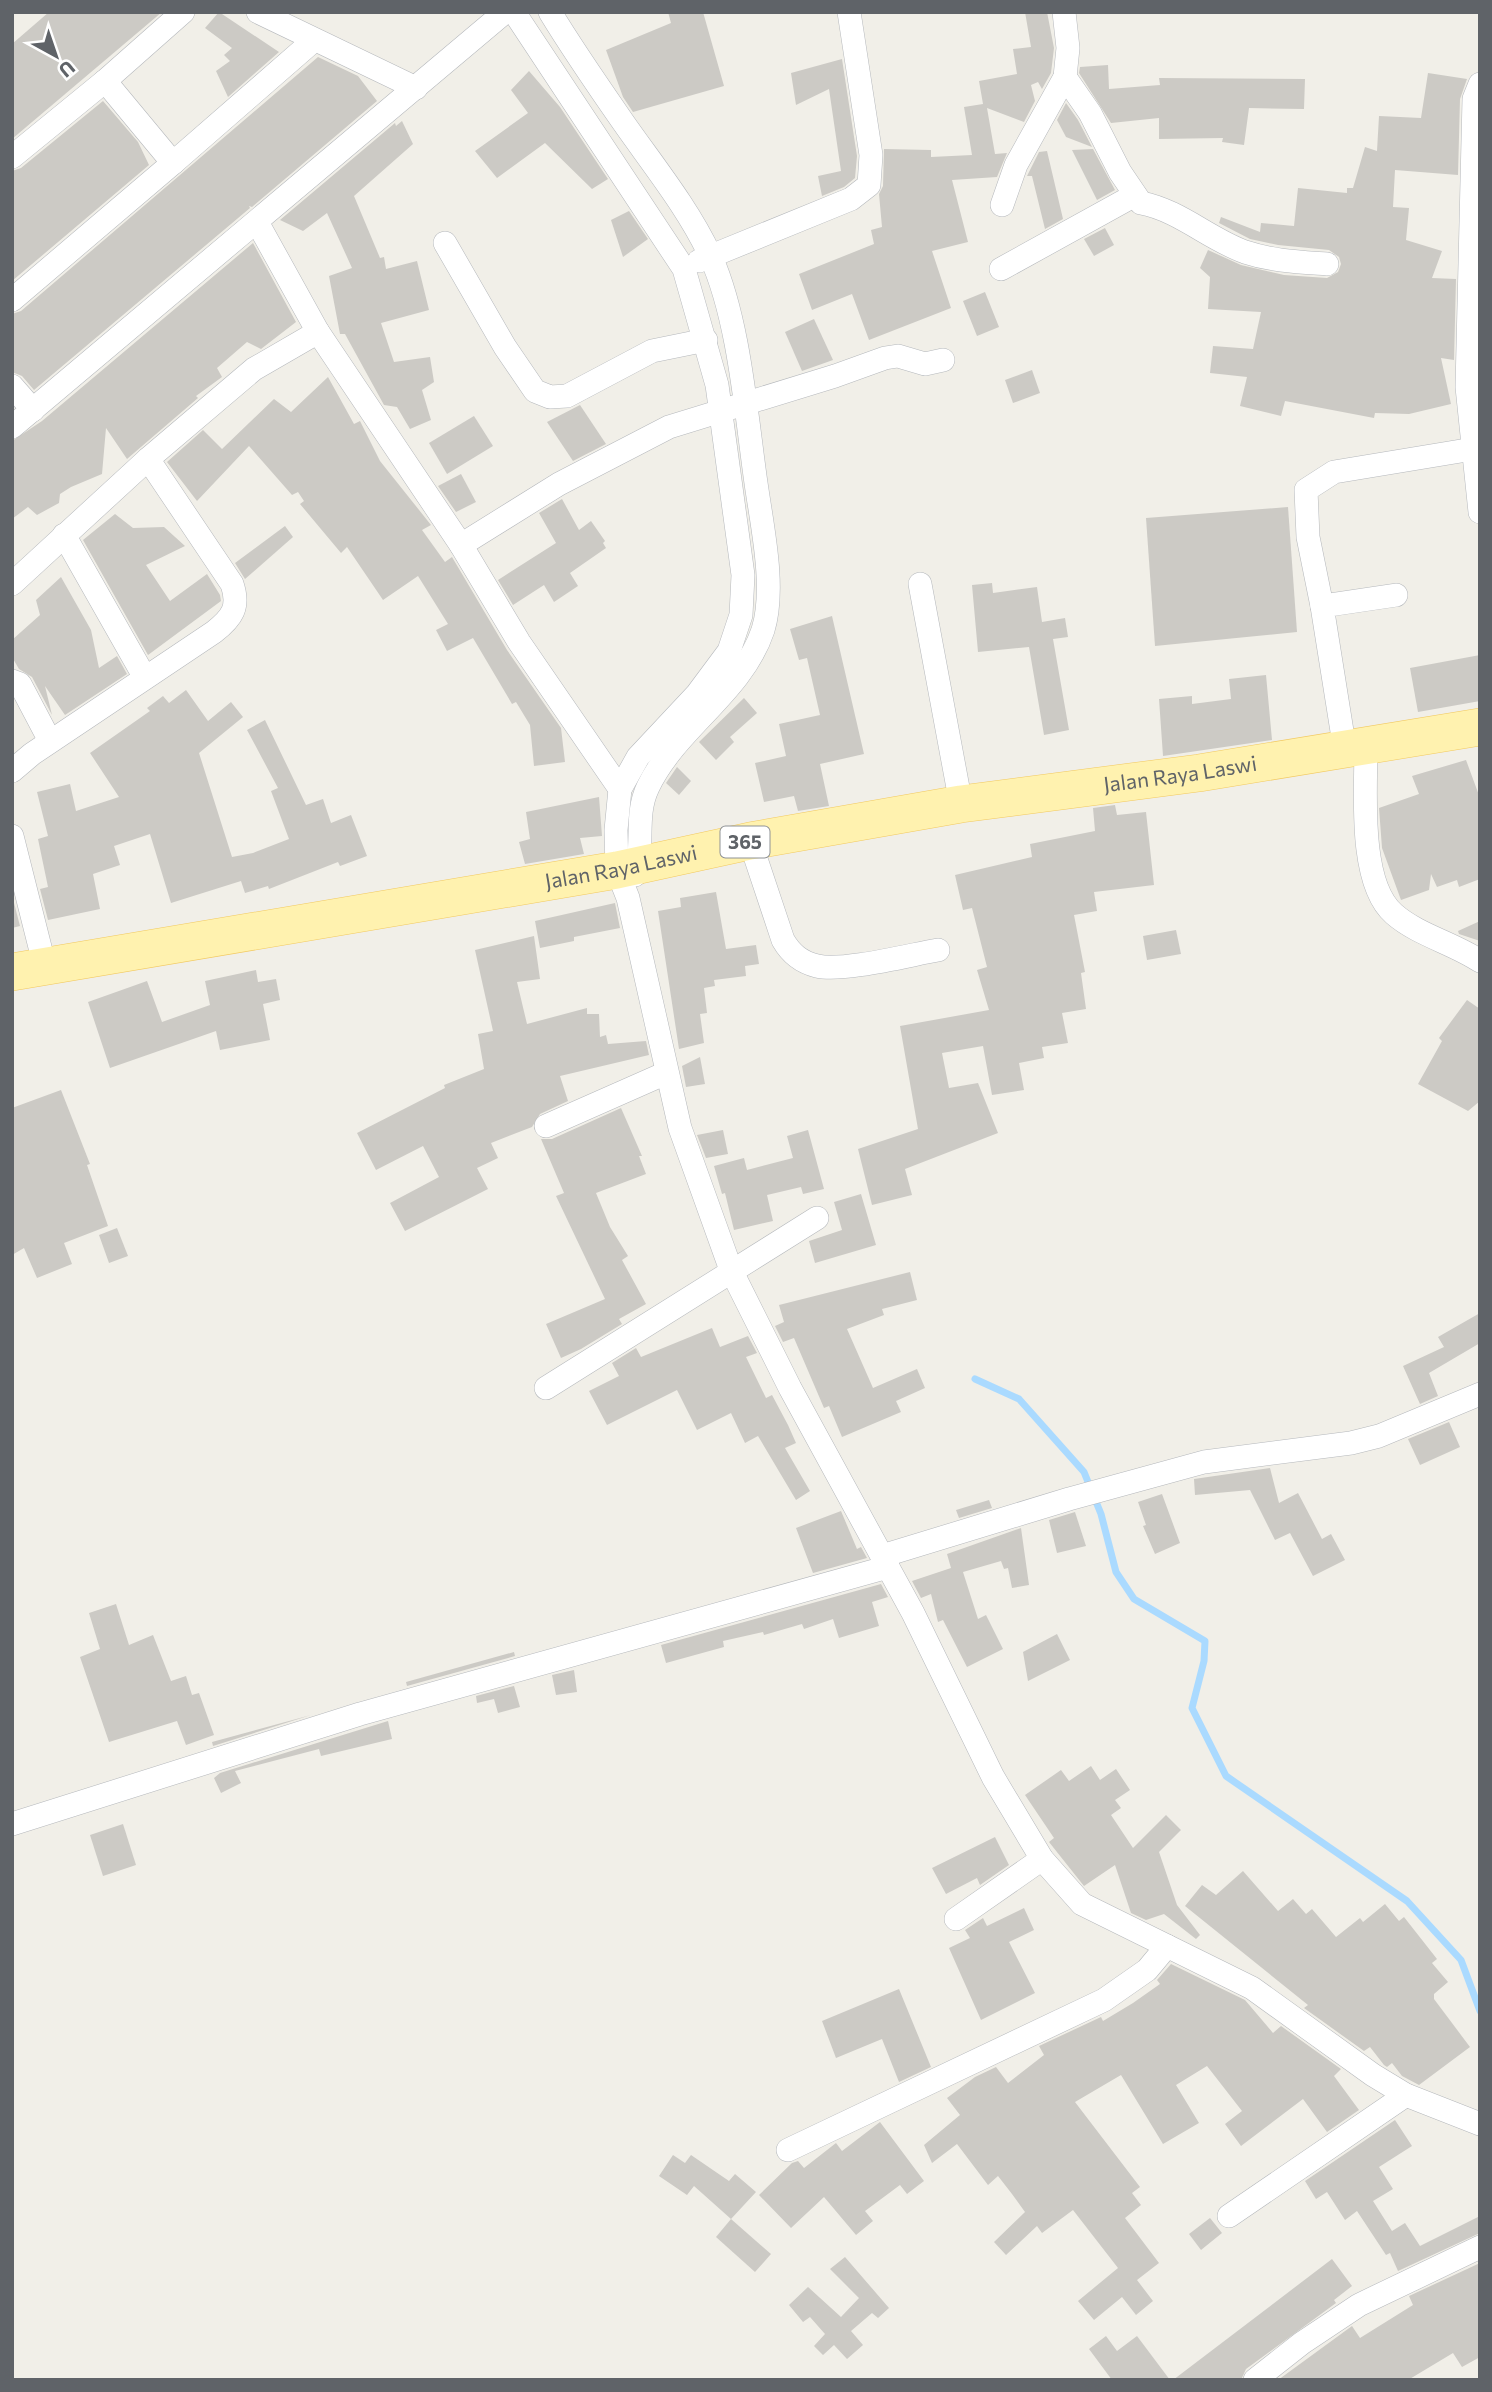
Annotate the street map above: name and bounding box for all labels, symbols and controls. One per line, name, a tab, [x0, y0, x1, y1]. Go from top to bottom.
north arrow	[21, 21, 91, 91]
text: U	[55, 56, 80, 83]
street label: Jalan Raya Laswi	[1102, 750, 1258, 796]
road number: 365	[720, 827, 770, 858]
street label: Jalan Raya Laswi	[543, 839, 699, 893]

